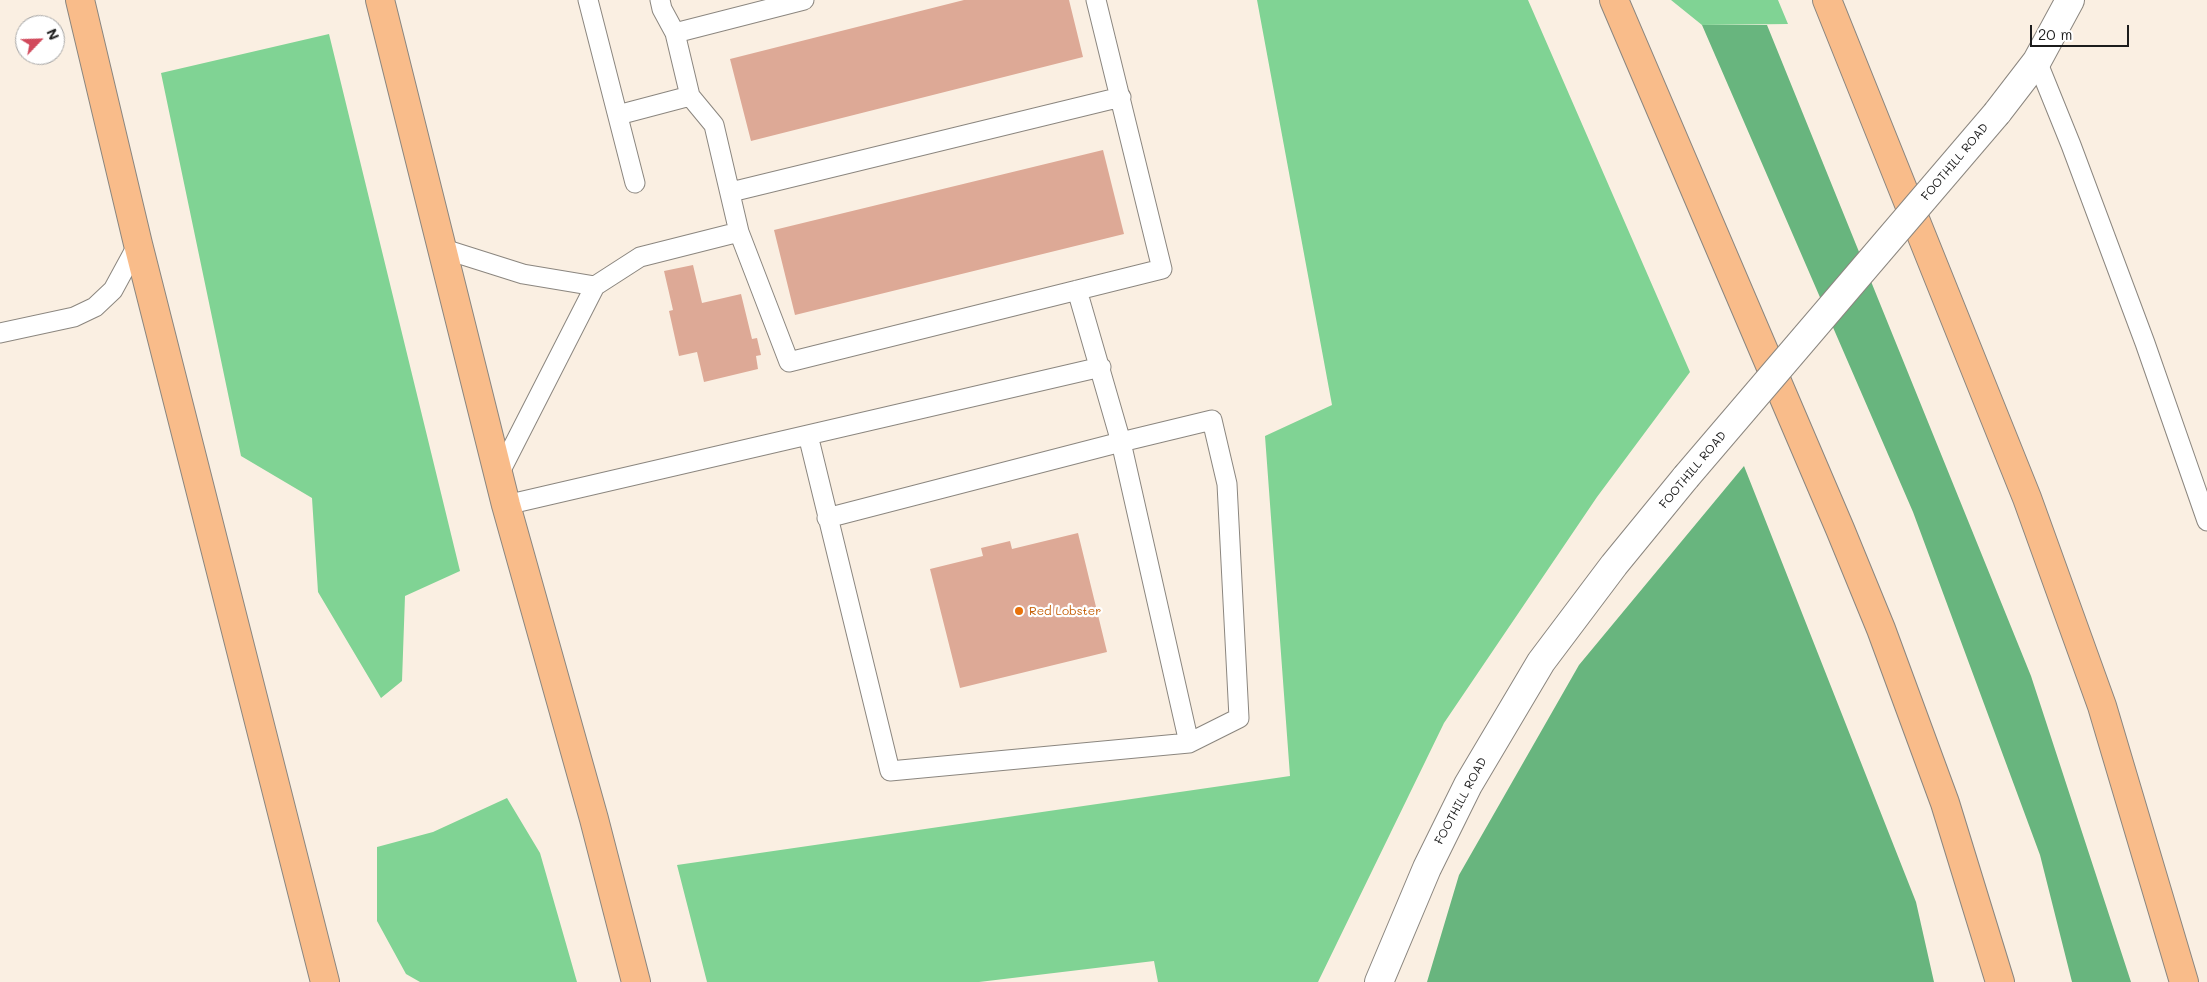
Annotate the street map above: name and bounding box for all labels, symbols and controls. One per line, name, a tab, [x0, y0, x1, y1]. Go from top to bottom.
north arrow	[15, 15, 65, 65]
scale bar	[2032, 15, 2131, 47]
text: 20 m	[2038, 24, 2072, 44]
text: N	[42, 25, 64, 43]
street label: FOOTHILL ROAD	[1918, 120, 1992, 204]
street label: FOOTHILL ROAD	[1656, 428, 1730, 512]
place label: Red Lobster	[1029, 604, 1101, 618]
marker: Red Lobster	[1013, 605, 1025, 617]
street label: FOOTHILL ROAD	[1432, 755, 1490, 847]

